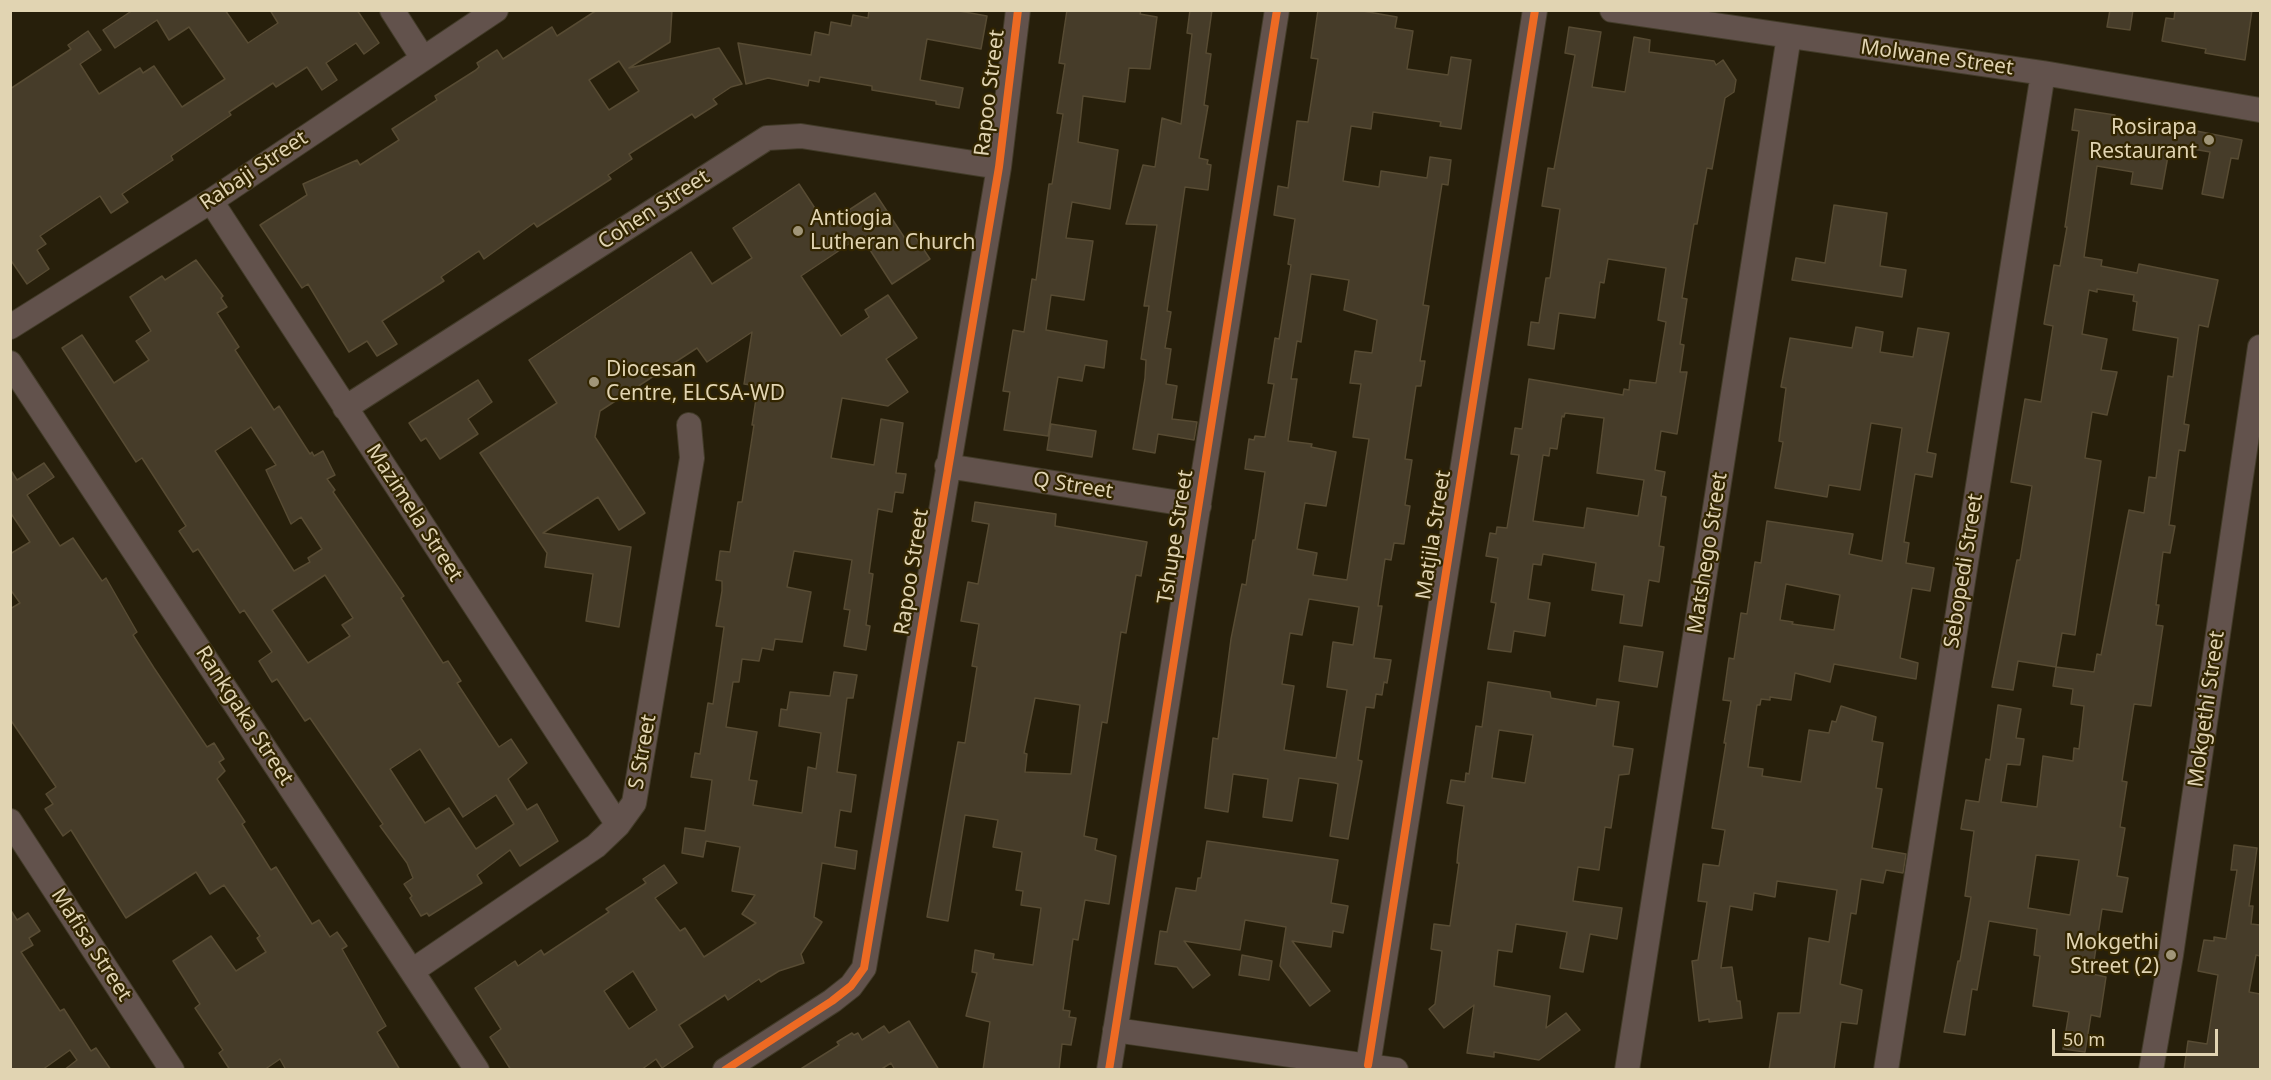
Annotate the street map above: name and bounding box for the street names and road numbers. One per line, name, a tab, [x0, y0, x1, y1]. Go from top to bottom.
street label: Rapoo Street	[970, 28, 1010, 158]
street label: Molwane Street	[1859, 35, 2015, 81]
street label: Rabaji Street	[195, 126, 313, 216]
street label: Cohen Street	[594, 165, 714, 255]
street label: Mazimela Street	[360, 440, 468, 586]
street label: Q Street	[1031, 467, 1115, 505]
street label: Tshupe Street	[1153, 468, 1199, 606]
street label: Matjila Street	[1411, 469, 1457, 601]
street label: Matshego Street	[1683, 471, 1733, 635]
street label: Sebopedi Street	[1939, 492, 1989, 650]
street label: Rapoo Street	[890, 507, 934, 637]
street label: Mokgethi Street	[2184, 629, 2230, 789]
street label: Rankgaka Street	[190, 642, 298, 790]
street label: S Street	[624, 713, 662, 791]
street label: Mafisa Street	[45, 884, 137, 1006]

